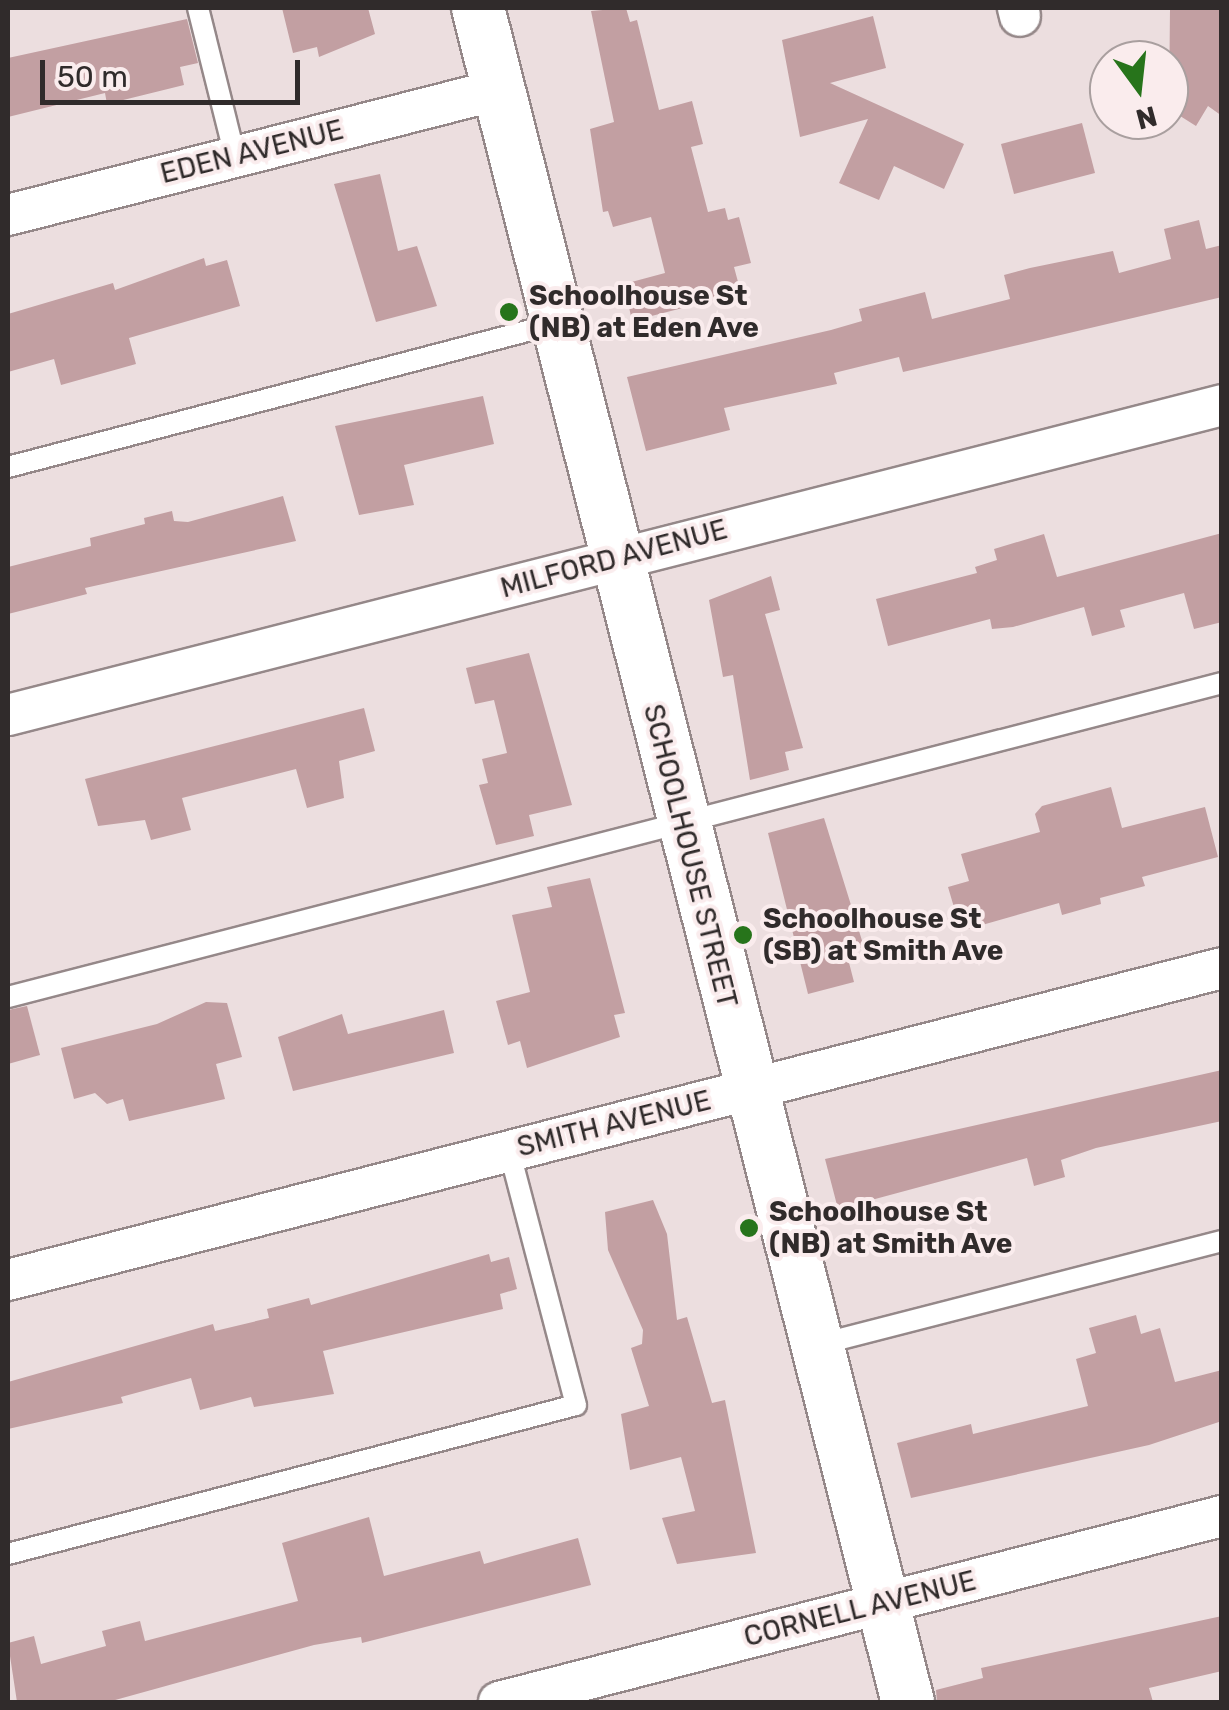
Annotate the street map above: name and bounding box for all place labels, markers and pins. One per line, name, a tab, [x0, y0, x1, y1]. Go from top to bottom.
place label: Schoolhouse St (NB) at Eden Ave	[529, 279, 760, 345]
marker: Schoolhouse St (NB) at Eden Ave	[498, 301, 520, 323]
place label: Schoolhouse St (SB) at Smith Ave	[763, 902, 1004, 968]
marker: Schoolhouse St (SB) at Smith Ave	[732, 924, 754, 946]
place label: Schoolhouse St (NB) at Smith Ave	[769, 1195, 1013, 1261]
marker: Schoolhouse St (NB) at Smith Ave	[738, 1217, 760, 1239]

